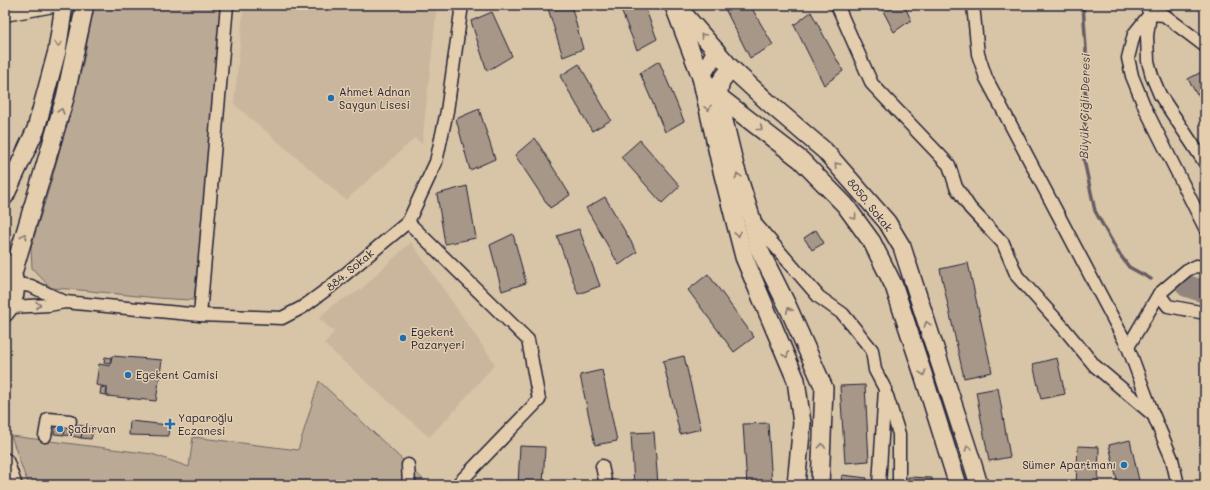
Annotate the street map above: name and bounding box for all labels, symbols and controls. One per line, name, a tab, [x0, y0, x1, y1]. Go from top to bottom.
one-way arrow	[701, 34, 708, 41]
one-way arrow	[54, 41, 63, 47]
water label: Büyük Çiğli Deresi	[1075, 53, 1093, 159]
place label: Ahmet Adnan Saygun Lisesi	[339, 84, 410, 112]
marker: Ahmet Adnan Saygun Lisesi	[326, 93, 336, 103]
one-way arrow	[704, 105, 712, 111]
one-way arrow	[56, 108, 65, 115]
one-way arrow	[755, 123, 762, 130]
one-way arrow	[835, 162, 842, 169]
one-way arrow	[734, 173, 743, 180]
street label: 8050. Sokak	[844, 175, 897, 235]
one-way arrow	[849, 212, 856, 219]
one-way arrow	[734, 231, 742, 238]
one-way arrow	[19, 232, 28, 239]
street label: 884. Sokak	[323, 245, 377, 294]
one-way arrow	[35, 301, 41, 309]
one-way arrow	[786, 306, 794, 314]
one-way arrow	[924, 321, 932, 328]
place label: Egekent Pazaryeri	[411, 324, 465, 352]
marker: Egekent Pazaryeri	[398, 333, 408, 343]
one-way arrow	[781, 352, 789, 359]
place label: Egekent Camisi	[136, 367, 218, 382]
one-way arrow	[918, 369, 927, 376]
marker: Egekent Camisi	[123, 370, 133, 380]
place label: Yaparoğlu Eczanesi	[178, 410, 233, 438]
marker: Yaparoğlu Eczanesi	[165, 419, 175, 429]
place label: Şadırvan	[68, 421, 116, 436]
marker: Şadırvan	[55, 424, 65, 434]
one-way arrow	[818, 443, 826, 449]
one-way arrow	[964, 444, 973, 451]
place label: Sümer Apartmanı	[1022, 457, 1116, 472]
marker: Sümer Apartmanı	[1119, 460, 1129, 470]

